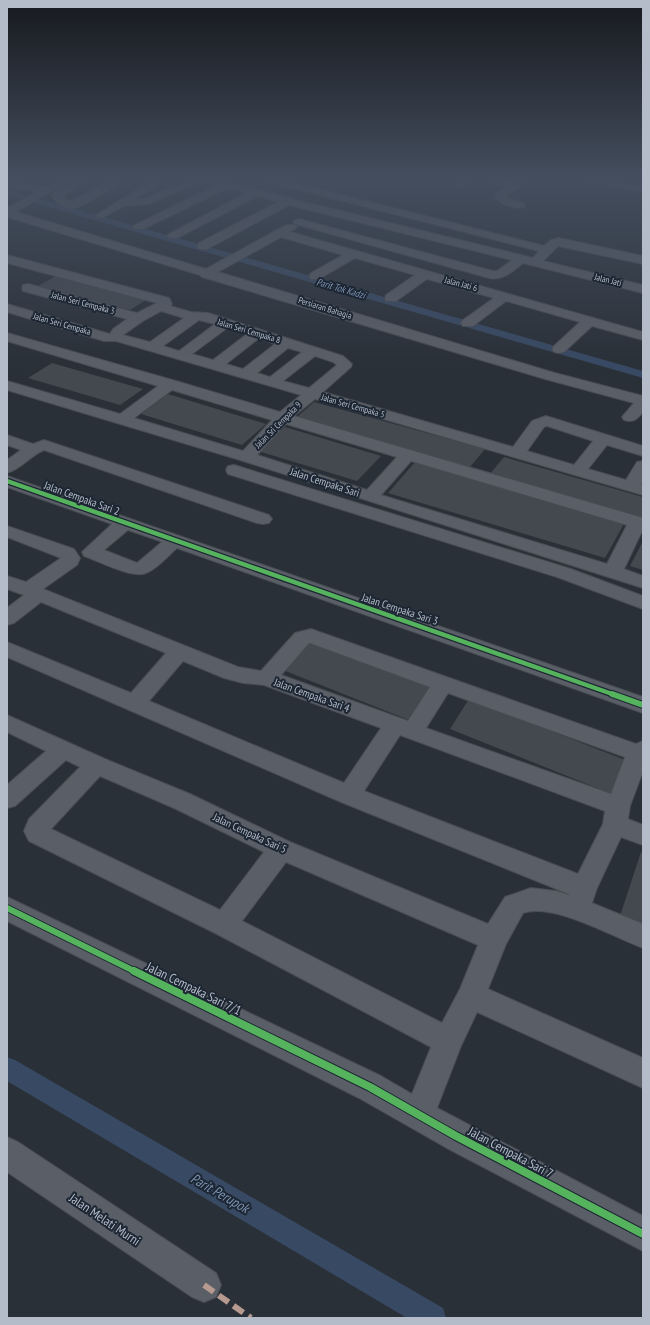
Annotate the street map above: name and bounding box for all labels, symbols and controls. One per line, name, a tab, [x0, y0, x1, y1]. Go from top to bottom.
street label: Jalan Jati	[592, 271, 623, 288]
street label: Jalan Jati 6	[443, 274, 479, 293]
water label: Parit Tok Kadzi	[315, 275, 368, 302]
street label: Jalan Seri Cempaka 3	[49, 289, 116, 316]
street label: Persiaran Bahagia	[297, 294, 354, 321]
street label: Jalan Seri Cempaka	[31, 310, 93, 337]
street label: Jalan Seri Cempaka 8	[215, 315, 282, 345]
street label: Jalan Seri Cempaka 5	[319, 391, 386, 420]
street label: Jalan Sri Cempaka 9	[251, 399, 303, 451]
street label: Jalan Cempaka Sari	[287, 464, 362, 500]
street label: Jalan Cempaka Sari 2	[41, 477, 122, 518]
street label: Jalan Cempaka Sari 3	[359, 590, 440, 628]
street label: Jalan Cempaka Sari 4	[271, 674, 352, 715]
street label: Jalan Cempaka Sari 5	[210, 809, 289, 856]
street label: Jalan Cempaka Sari 7/1	[143, 958, 244, 1019]
street label: Jalan Cempaka Sari 7	[464, 1122, 556, 1182]
water label: Parit Perupok	[188, 1169, 254, 1218]
street label: Jalan Melati Murni	[65, 1189, 144, 1250]

